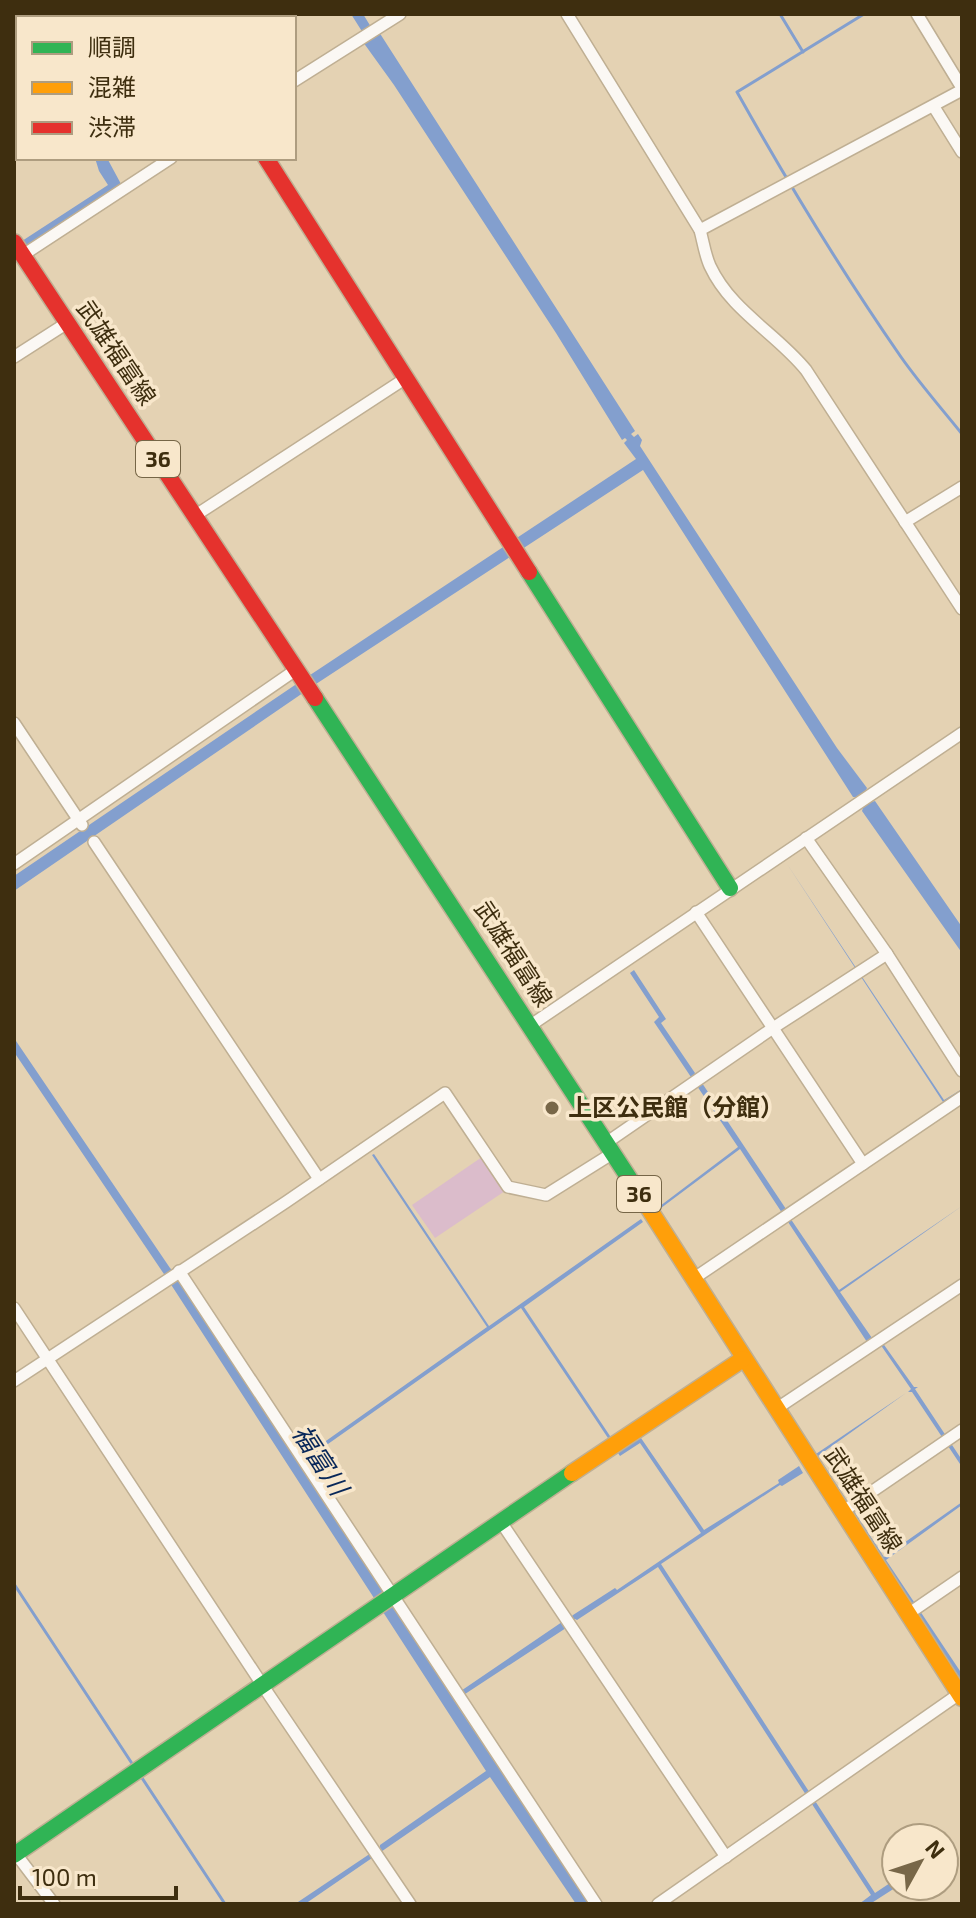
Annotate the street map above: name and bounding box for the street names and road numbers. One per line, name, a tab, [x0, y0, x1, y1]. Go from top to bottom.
street label: 武雄福富線	[72, 294, 163, 410]
road number: 36	[136, 441, 180, 477]
street label: 武雄福富線	[469, 895, 559, 1011]
road number: 36	[617, 1176, 661, 1212]
street label: 武雄福富線	[819, 1441, 909, 1557]

